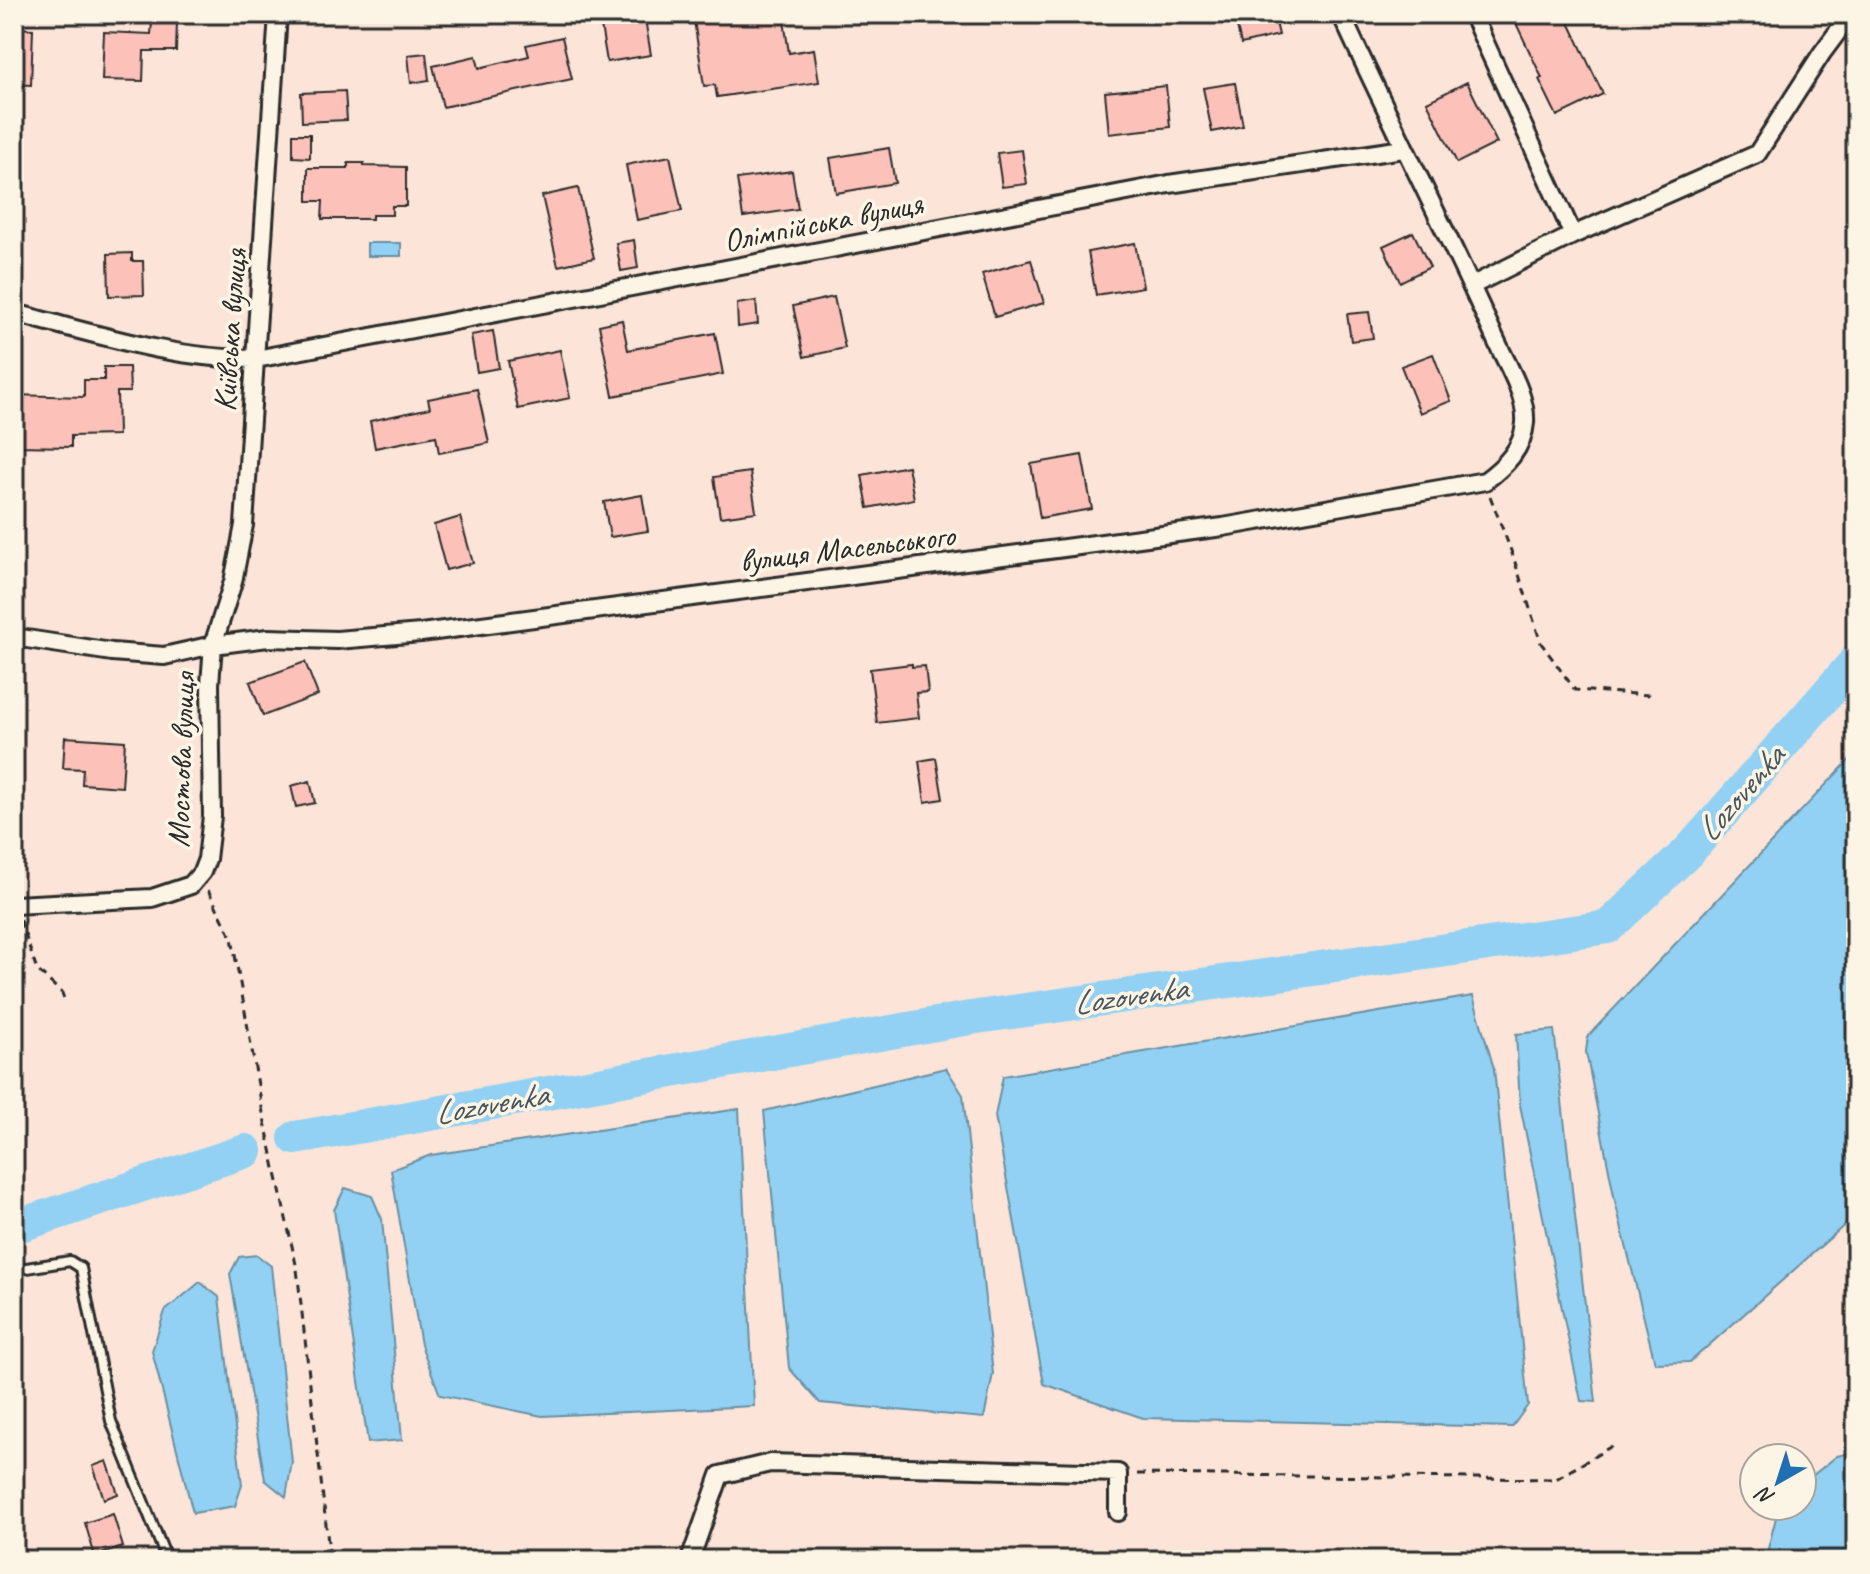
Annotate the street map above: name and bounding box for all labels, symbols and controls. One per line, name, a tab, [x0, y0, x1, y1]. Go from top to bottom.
street label: Олімпійська вулиця	[720, 182, 927, 261]
street label: Київська вулиця	[204, 246, 256, 413]
street label: вулиця Масельського	[737, 514, 958, 582]
street label: Мостова вулиця	[157, 670, 205, 848]
water label: Lozovenka	[1686, 733, 1796, 850]
water label: Lozovenka	[1071, 965, 1193, 1024]
water label: Lozovenka	[431, 1071, 554, 1134]
north arrow	[1738, 1442, 1818, 1522]
text: N	[1749, 1479, 1780, 1512]

